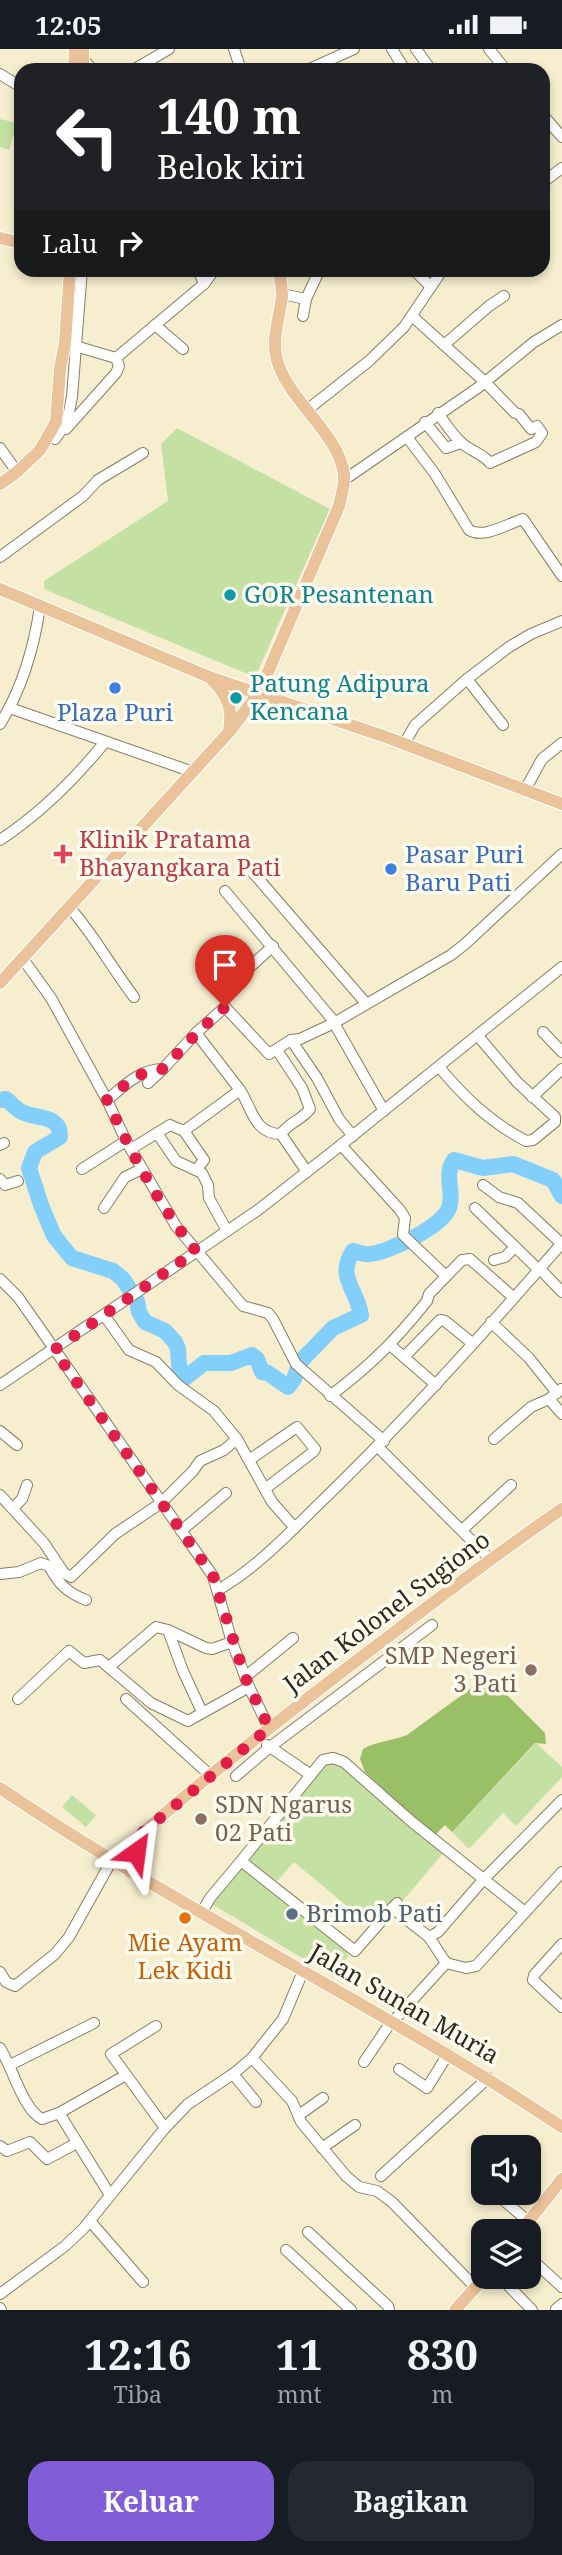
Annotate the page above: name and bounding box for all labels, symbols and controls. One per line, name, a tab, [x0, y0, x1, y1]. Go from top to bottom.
text: 12:05	[35, 7, 102, 43]
text: 140 m	[157, 82, 301, 148]
icon: left	[42, 91, 133, 182]
text: Belok kiri	[157, 145, 305, 188]
icon: right	[111, 224, 149, 262]
text: Lalu	[42, 225, 97, 261]
place label: GOR Pesantenan	[244, 577, 434, 610]
marker: GOR Pesantenan	[222, 587, 238, 603]
place label: Patung Adipura Kencana	[250, 666, 430, 727]
marker: Plaza Puri	[107, 680, 123, 696]
marker: Patung Adipura Kencana	[228, 690, 244, 706]
place label: Plaza Puri	[57, 695, 173, 728]
place label: Klinik Pratama Bhayangkara Pati	[79, 822, 281, 883]
place label: Pasar Puri Baru Pati	[405, 837, 524, 898]
marker: Klinik Pratama Bhayangkara Pati	[53, 844, 73, 864]
marker: Pasar Puri Baru Pati	[383, 861, 399, 877]
pin	[195, 935, 255, 1007]
icon: arrive	[206, 946, 244, 984]
street label: Jalan Kolonel Sugiono	[275, 1522, 496, 1700]
place label: SMP Negeri 3 Pati	[385, 1638, 517, 1699]
marker: SMP Negeri 3 Pati	[523, 1662, 539, 1678]
place label: SDN Ngarus 02 Pati	[215, 1787, 352, 1848]
marker: SDN Ngarus 02 Pati	[193, 1811, 209, 1827]
position arrow	[99, 1815, 173, 1889]
place label: Brimob Pati	[306, 1896, 443, 1929]
marker: Brimob Pati	[284, 1906, 300, 1922]
marker: Mie Ayam Lek Kidi	[177, 1910, 193, 1926]
place label: Mie Ayam Lek Kidi	[128, 1925, 243, 1986]
street label: Jalan Sunan Muria	[303, 1934, 506, 2070]
map controls	[471, 2135, 541, 2289]
button: sound	[471, 2135, 541, 2205]
button: layers	[471, 2219, 541, 2289]
text: 12:16	[84, 2325, 192, 2382]
text: 11	[276, 2325, 323, 2382]
text: 830	[407, 2325, 478, 2382]
text: Tiba	[113, 2378, 162, 2410]
text: mnt	[277, 2378, 322, 2410]
text: m	[432, 2378, 453, 2410]
button: Keluar	[28, 2461, 274, 2541]
button: Bagikan	[288, 2461, 534, 2541]

